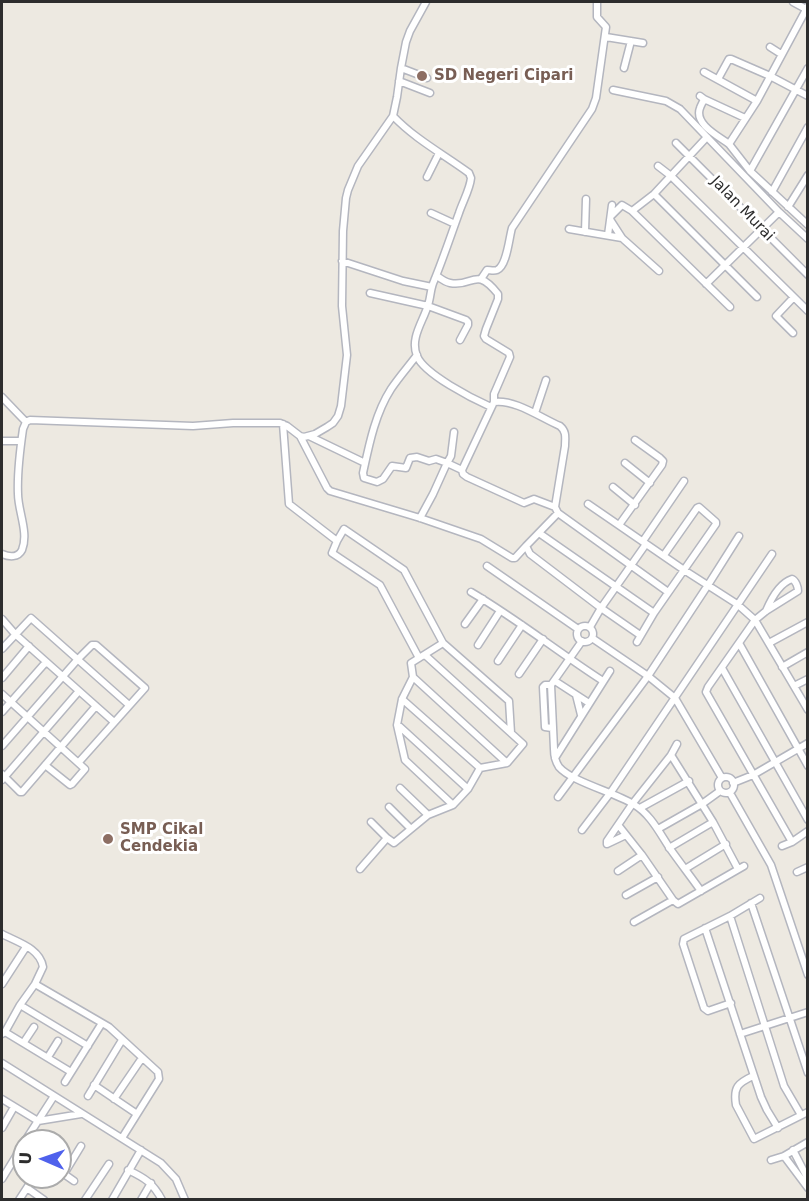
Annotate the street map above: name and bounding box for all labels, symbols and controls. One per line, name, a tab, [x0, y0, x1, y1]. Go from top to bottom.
place label: SD Negeri Cipari	[434, 67, 573, 85]
marker: SD Negeri Cipari	[415, 69, 429, 83]
street label: Jalan Murai	[707, 173, 777, 245]
place label: SMP Cikal Cendekia	[120, 821, 203, 856]
marker: SMP Cikal Cendekia	[101, 832, 115, 846]
north arrow	[12, 1129, 72, 1189]
text: U	[16, 1152, 35, 1165]

